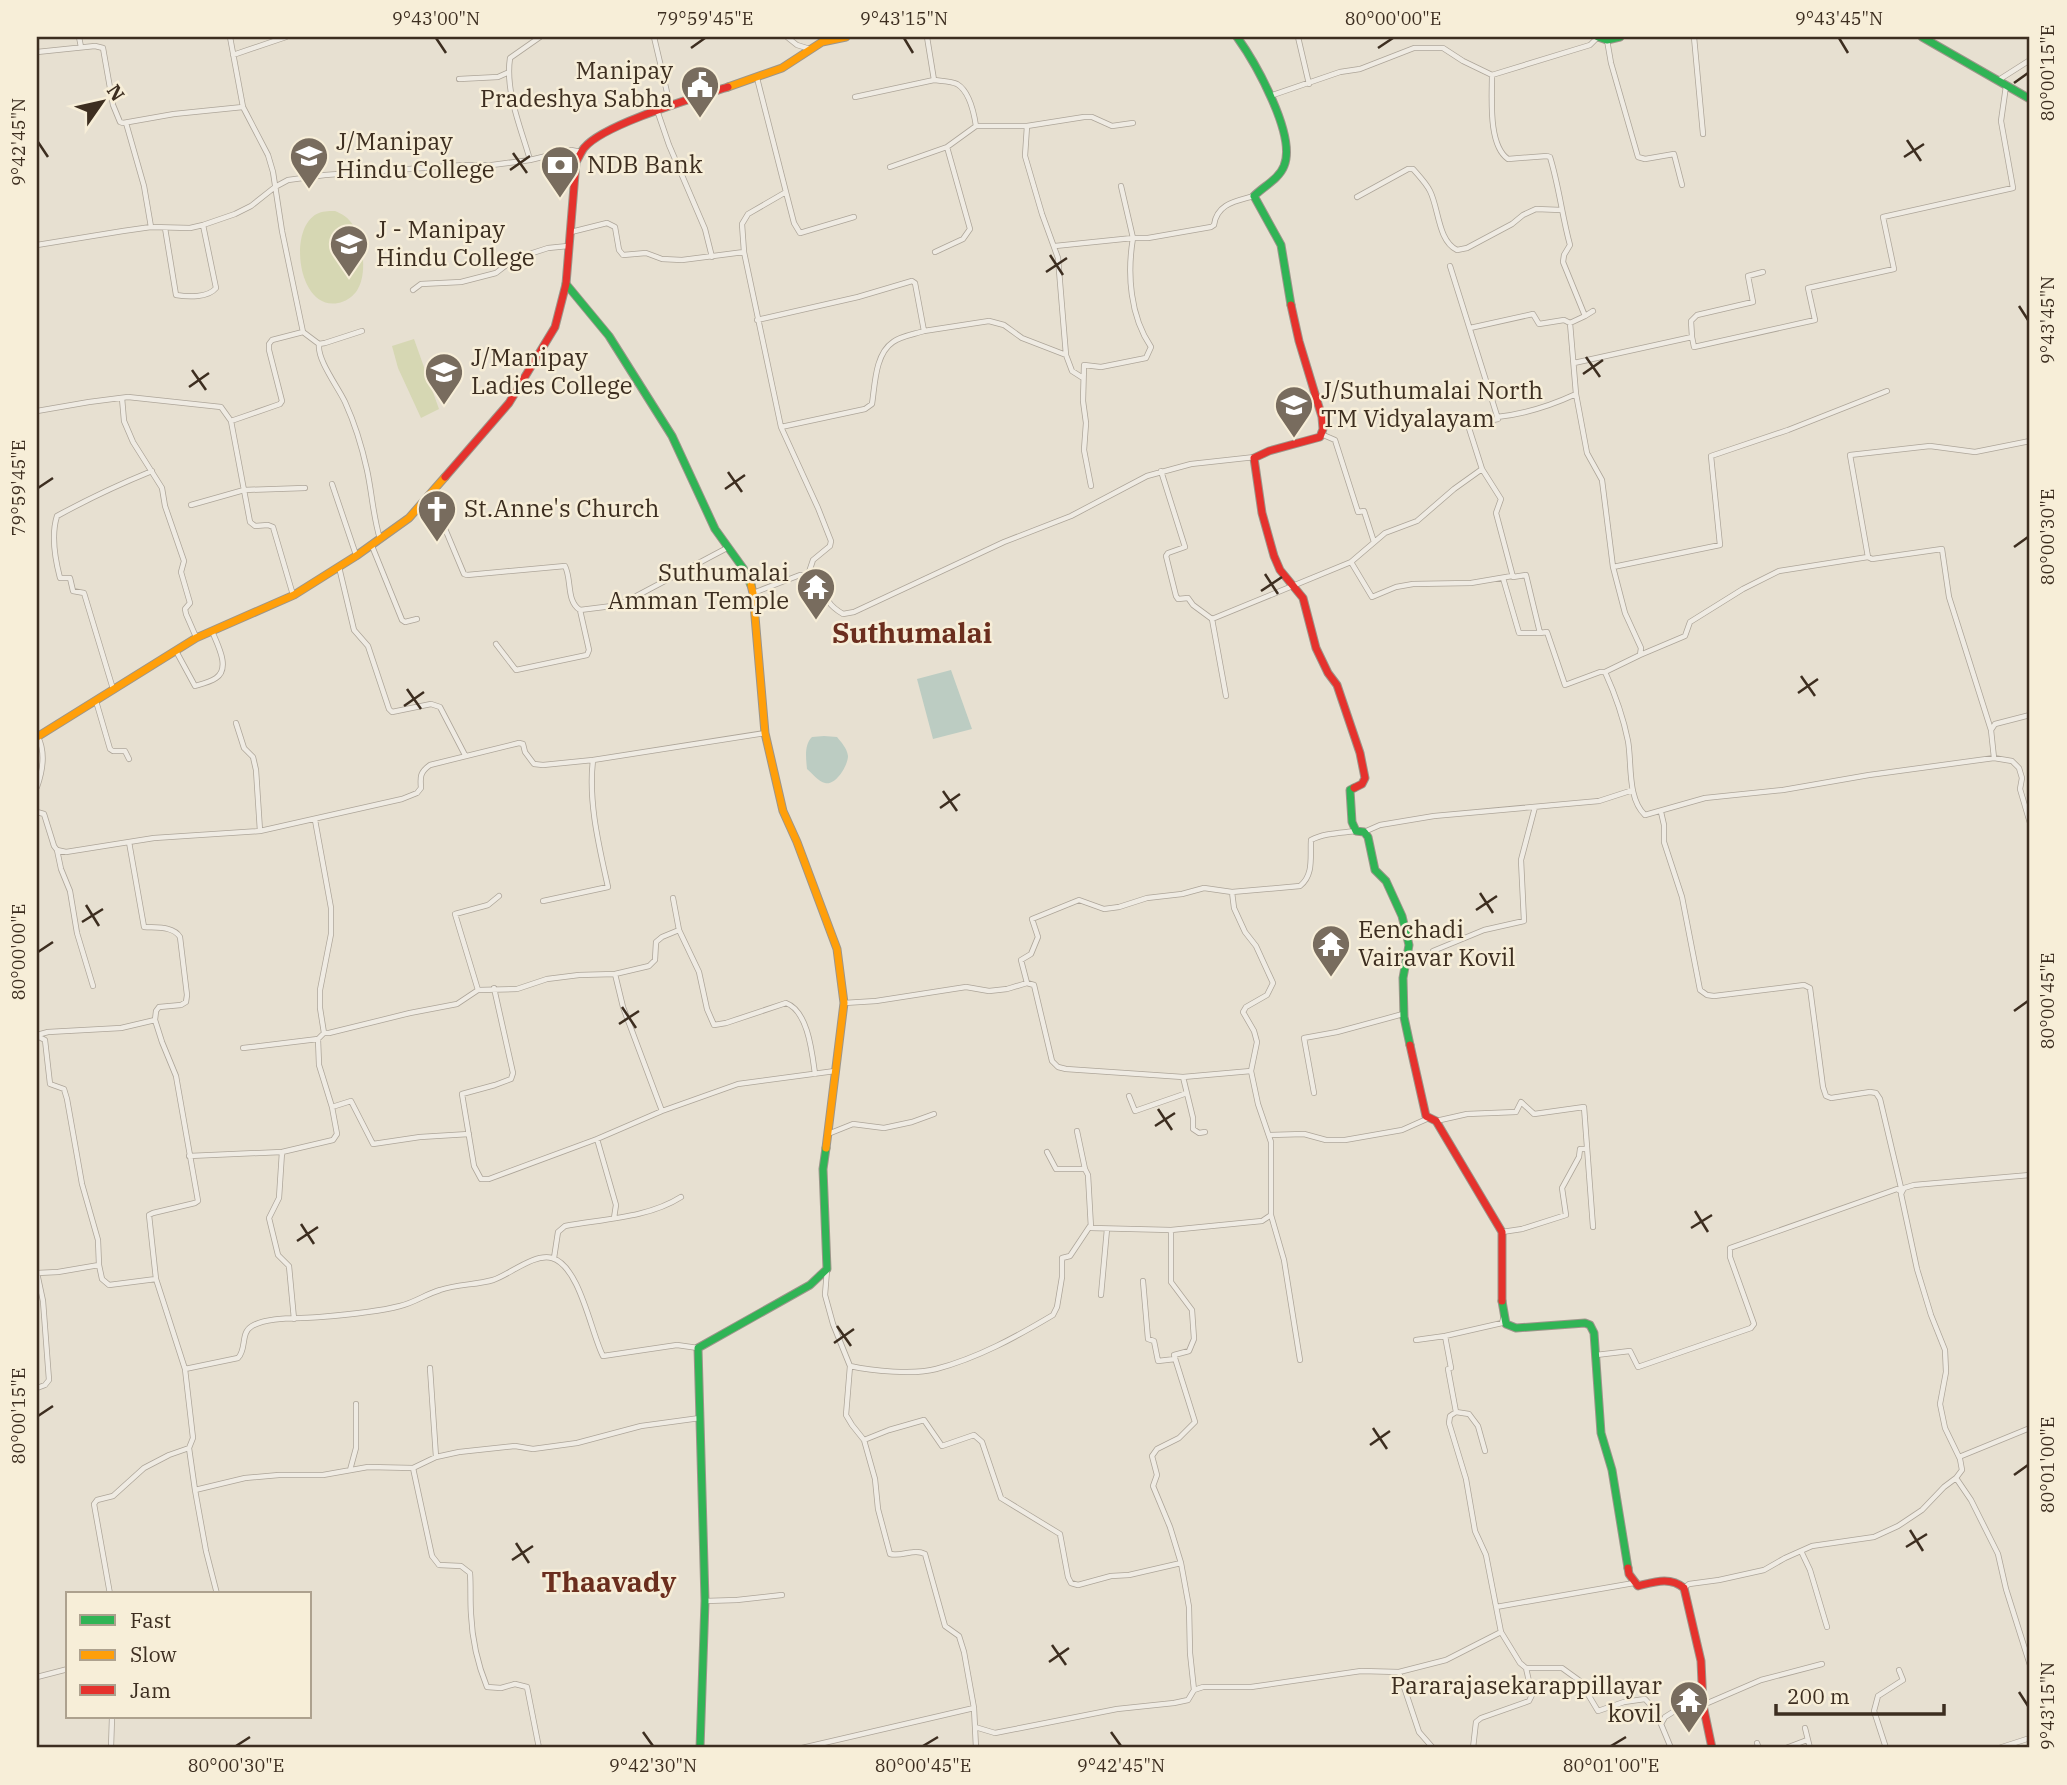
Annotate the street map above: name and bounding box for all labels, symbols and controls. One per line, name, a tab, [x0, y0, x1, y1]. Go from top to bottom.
text: 9°43'00"N	[392, 7, 480, 30]
text: 79°59'45"E	[657, 7, 753, 30]
text: 9°43'15"N	[860, 7, 948, 30]
text: 80°00'00"E	[1345, 7, 1441, 30]
text: 9°43'45"N	[1795, 7, 1883, 30]
text: 80°00'15"E	[2036, 25, 2059, 121]
place label: Manipay Pradeshya Sabha	[480, 54, 673, 114]
public building icon: Manipay Pradeshya Sabha	[679, 64, 721, 119]
north arrow	[66, 66, 136, 136]
text: N	[102, 80, 130, 105]
text: 9°42'45"N	[7, 98, 30, 186]
place label: J/Manipay Hindu College	[336, 125, 495, 185]
school or university icon: J/Manipay Hindu College	[288, 135, 330, 190]
bank icon: NDB Bank	[539, 144, 581, 199]
place label: NDB Bank	[587, 148, 703, 180]
place label: J - Manipay Hindu College	[376, 213, 535, 273]
school or university icon: J - Manipay Hindu College	[328, 223, 370, 278]
text: 9°43'45"N	[2036, 276, 2059, 364]
place label: J/Manipay Ladies College	[471, 341, 633, 401]
school or university icon: J/Manipay Ladies College	[423, 351, 465, 406]
place label: J/Suthumalai North TM Vidyalayam	[1321, 374, 1543, 434]
school or university icon: J/Suthumalai North TM Vidyalayam	[1273, 384, 1315, 439]
text: 79°59'45"E	[7, 440, 30, 536]
church icon: St.Anne's Church	[416, 488, 458, 543]
text: 80°00'30"E	[2036, 489, 2059, 585]
place label: St.Anne's Church	[464, 492, 660, 524]
place label: Suthumalai Amman Temple	[608, 556, 789, 616]
temple icon: Suthumalai Amman Temple	[795, 566, 837, 621]
district label: Suthumalai	[832, 614, 992, 651]
text: 80°00'00"E	[7, 904, 30, 1000]
place label: Eenchadi Vairavar Kovil	[1358, 913, 1516, 973]
temple icon: Eenchadi Vairavar Kovil	[1310, 923, 1352, 978]
text: 80°00'45"E	[2036, 953, 2059, 1049]
text: 80°00'15"E	[7, 1368, 30, 1464]
text: 80°01'00"E	[2036, 1417, 2059, 1513]
district label: Thaavady	[542, 1563, 676, 1600]
legend	[66, 1592, 312, 1718]
text: Fast	[130, 1606, 171, 1634]
text: Slow	[130, 1640, 177, 1668]
text: 9°43'15"N	[2036, 1662, 2059, 1750]
place label: Pararajasekarappillayar kovil	[1390, 1669, 1662, 1729]
scale bar	[1776, 1673, 1944, 1717]
text: Jam	[130, 1676, 171, 1704]
temple icon: Pararajasekarappillayar kovil	[1668, 1679, 1710, 1734]
text: 200 m	[1787, 1682, 1850, 1710]
text: 80°00'30"E	[188, 1754, 284, 1777]
text: 9°42'30"N	[609, 1754, 697, 1777]
text: 80°00'45"E	[875, 1754, 971, 1777]
text: 9°42'45"N	[1077, 1754, 1165, 1777]
text: 80°01'00"E	[1563, 1754, 1659, 1777]

